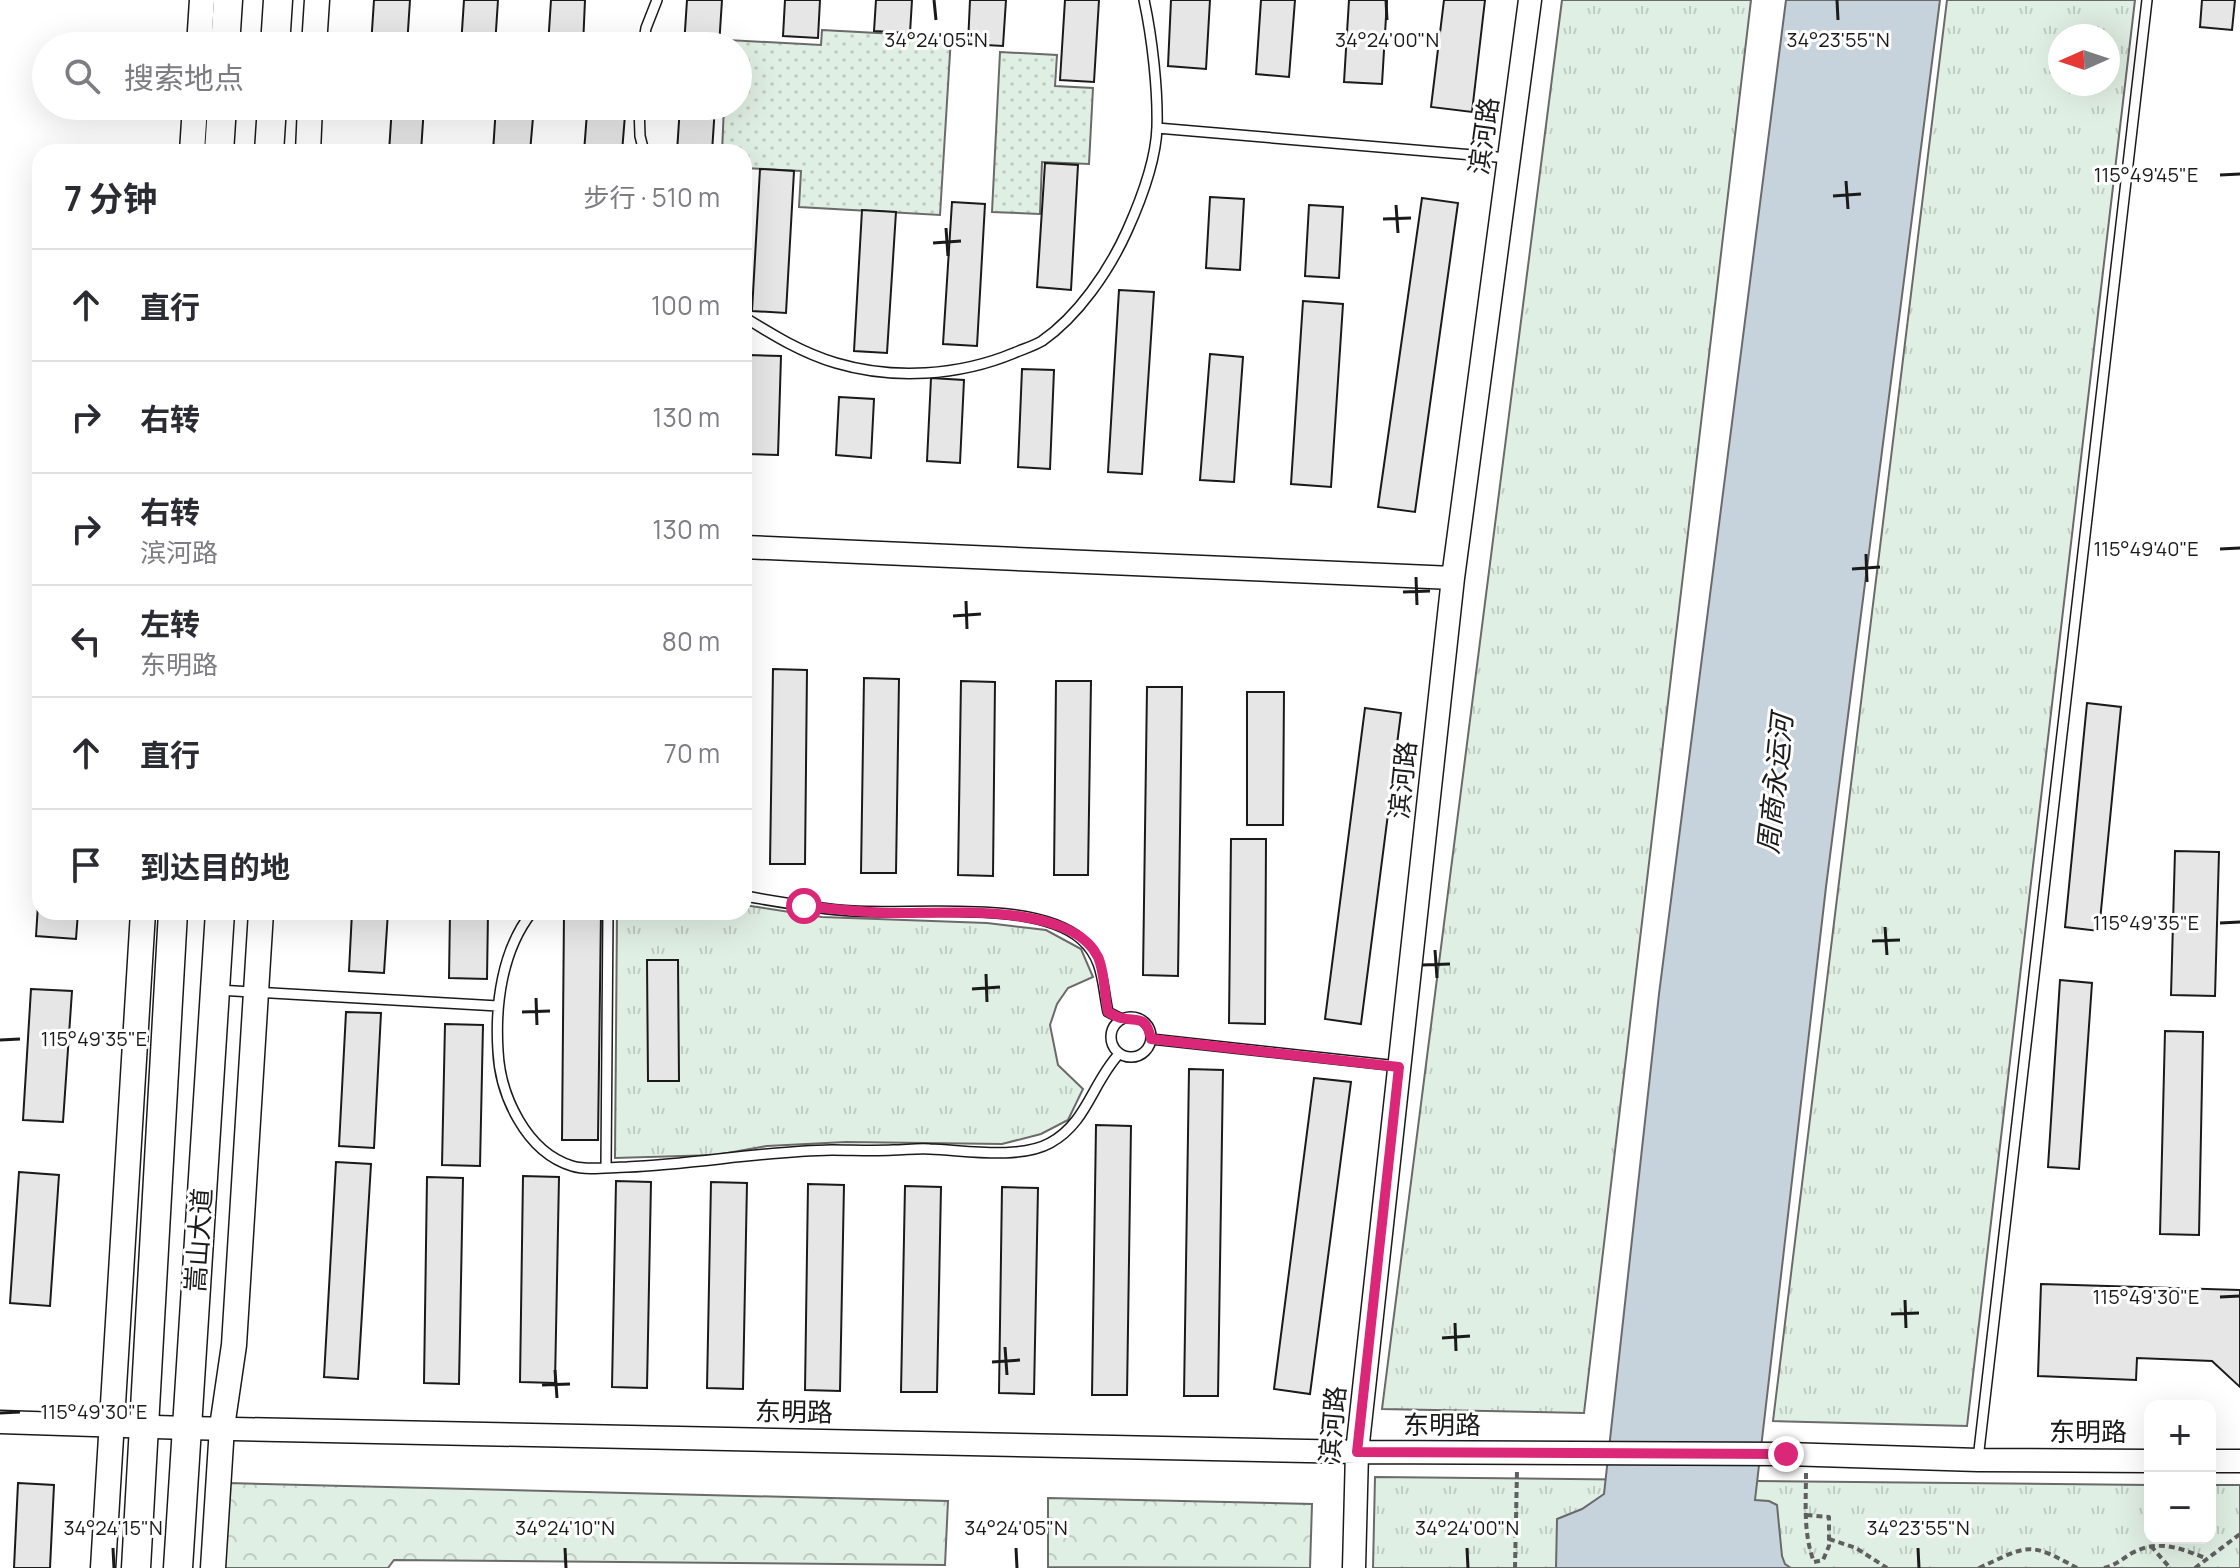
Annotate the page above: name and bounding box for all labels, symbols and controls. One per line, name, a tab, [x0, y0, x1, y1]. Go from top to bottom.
north arrow	[2048, 24, 2120, 96]
text: 34°24'05"N	[884, 26, 988, 53]
text: 34°24'00"N	[1335, 26, 1439, 53]
text: 34°23'55"N	[1786, 26, 1890, 53]
search box	[32, 32, 752, 120]
icon: search	[60, 54, 104, 98]
text: 搜索地点	[124, 57, 244, 98]
street label: 滨河路	[1460, 95, 1506, 177]
text: 115°49'45"E	[2094, 161, 2198, 188]
text: 7 分钟	[64, 175, 157, 221]
text: 步行 · 510 m	[583, 179, 720, 215]
icon: ahead	[64, 283, 108, 327]
text: 直行	[140, 286, 200, 327]
text: 100 m	[651, 287, 720, 323]
icon: right	[64, 395, 108, 439]
text: 右转	[140, 398, 200, 439]
text: 130 m	[652, 399, 720, 435]
text: 右转	[140, 491, 200, 532]
icon: right	[64, 507, 108, 551]
text: 130 m	[652, 511, 720, 547]
text: 滨河路	[140, 534, 218, 570]
text: 115°49'40"E	[2093, 535, 2199, 562]
text: 左转	[140, 603, 200, 644]
icon: left	[64, 619, 108, 663]
text: 80 m	[662, 623, 720, 659]
text: 东明路	[140, 646, 218, 682]
water label: 周商永运河	[1748, 707, 1801, 856]
icon: ahead	[64, 731, 108, 775]
text: 直行	[140, 734, 200, 775]
text: 70 m	[664, 735, 720, 771]
street label: 滨河路	[1380, 739, 1424, 821]
icon: arrive	[64, 843, 108, 887]
text: 到达目的地	[140, 846, 290, 887]
route start	[786, 888, 822, 924]
text: 115°49'35"E	[2093, 909, 2199, 936]
text: 115°49'35"E	[41, 1025, 147, 1052]
street label: 嵩山大道	[176, 1187, 220, 1293]
text: 115°49'30"E	[2093, 1283, 2199, 1310]
street label: 滨河路	[1311, 1384, 1353, 1465]
street label: 东明路	[755, 1392, 833, 1430]
text: 115°49'30"E	[41, 1398, 147, 1425]
map controls	[2144, 1400, 2216, 1544]
button: +	[2144, 1400, 2216, 1472]
street label: 东明路	[1403, 1406, 1481, 1442]
street label: 东明路	[2049, 1413, 2127, 1449]
route end	[1768, 1436, 1804, 1472]
button: −	[2144, 1472, 2216, 1544]
text: 34°24'15"N	[63, 1514, 163, 1541]
text: 34°24'10"N	[515, 1514, 615, 1541]
text: 34°24'05"N	[964, 1514, 1068, 1541]
text: 34°24'00"N	[1415, 1514, 1519, 1541]
text: 34°23'55"N	[1866, 1514, 1970, 1541]

